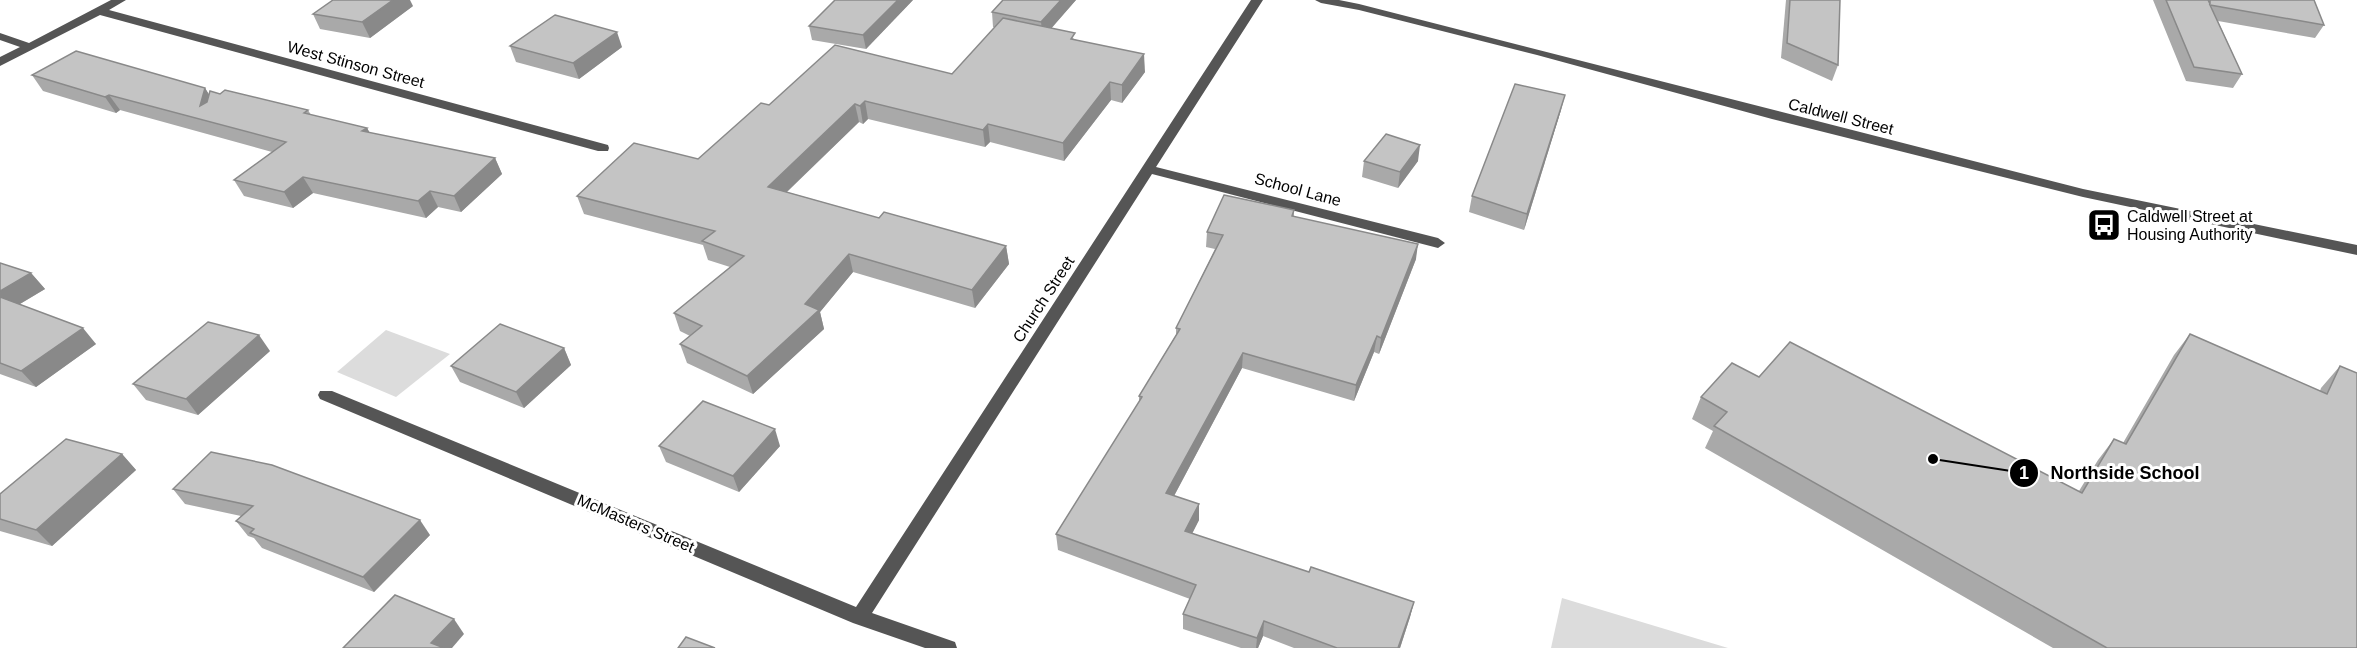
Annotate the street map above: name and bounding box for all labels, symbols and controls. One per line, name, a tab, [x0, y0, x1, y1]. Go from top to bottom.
street label: West Stinson Street	[286, 38, 427, 91]
street label: Caldwell Street	[1787, 95, 1896, 138]
street label: School Lane	[1253, 170, 1343, 209]
bus stop icon: Caldwell Street at Housing Authority	[2086, 207, 2122, 243]
place label: Caldwell Street at Housing Authority	[2127, 208, 2253, 243]
street label: Church Street	[1009, 253, 1078, 345]
callout: Northside School	[2009, 455, 2212, 491]
text: 1	[2019, 463, 2029, 483]
text: Northside School	[2050, 463, 2200, 483]
street label: McMasters Street	[575, 491, 697, 556]

